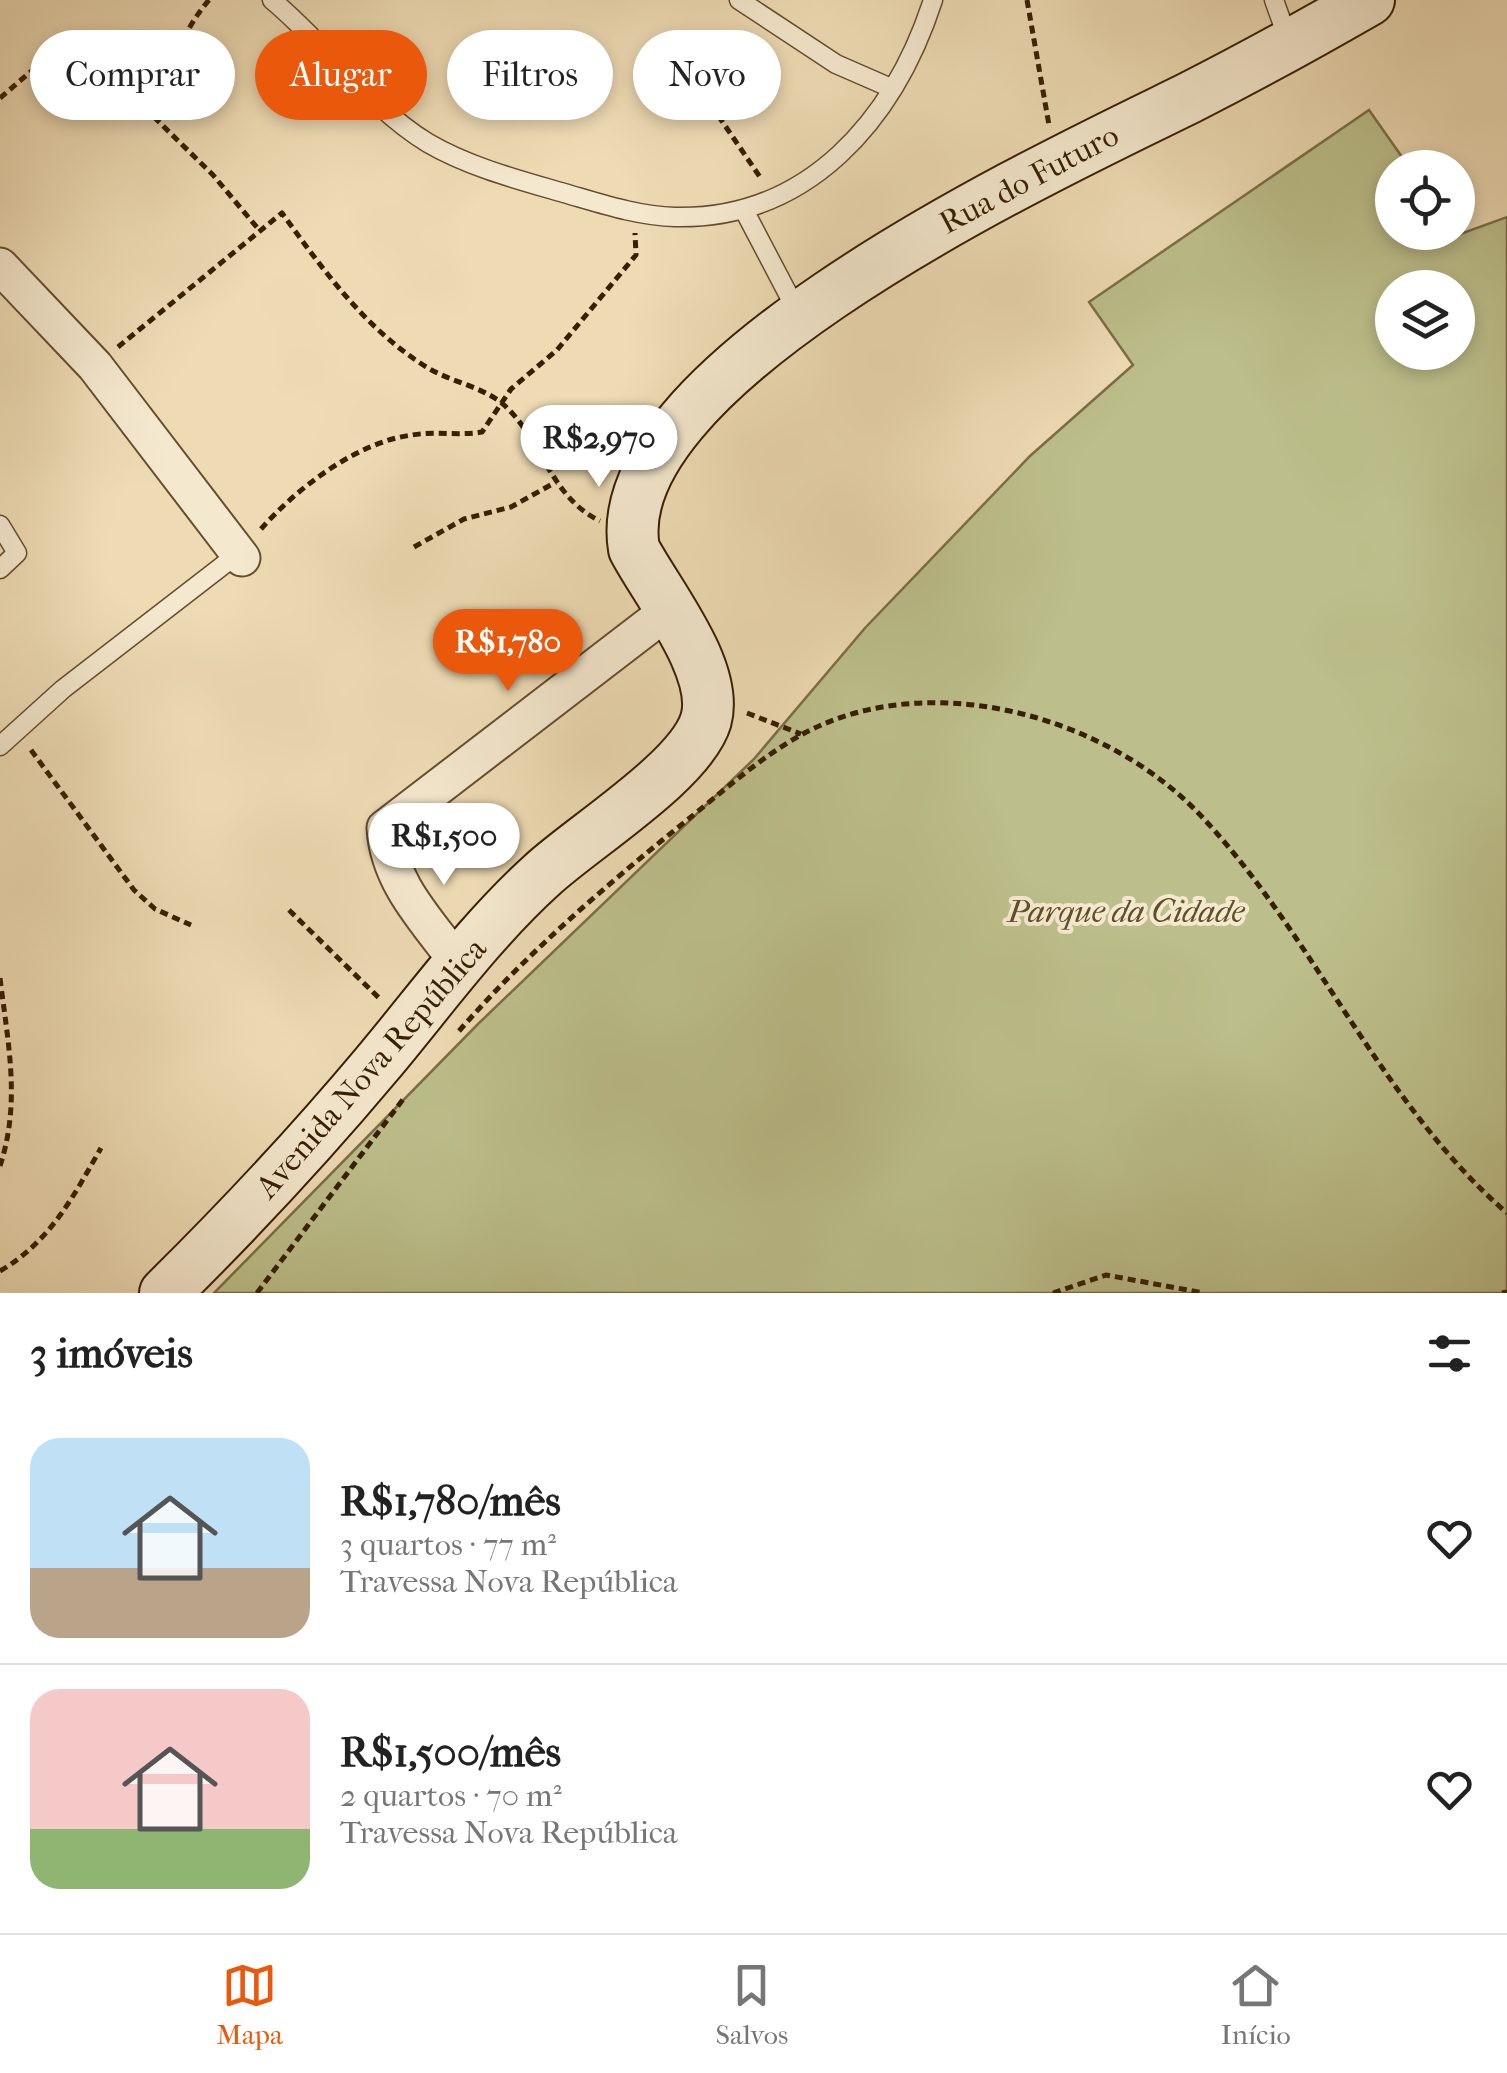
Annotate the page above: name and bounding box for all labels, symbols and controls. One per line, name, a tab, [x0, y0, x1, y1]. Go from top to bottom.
chip: Comprar	[30, 30, 235, 120]
chip: Alugar	[255, 30, 427, 120]
chip: Filtros	[447, 30, 613, 120]
chip: Novo	[633, 30, 781, 120]
street label: Rua do Futuro	[933, 116, 1125, 242]
map controls	[1375, 150, 1475, 370]
button: locate	[1375, 150, 1475, 250]
button: layers	[1375, 270, 1475, 370]
pin: R$2,970	[507, 405, 691, 490]
text: R$2,970	[542, 419, 656, 456]
pin: R$1,780	[416, 609, 600, 694]
text: R$1,780	[455, 623, 561, 660]
pin: R$1,500	[352, 803, 536, 888]
text: R$1,500	[391, 817, 497, 854]
park label: Parque da Cidade	[1006, 893, 1246, 930]
street label: Avenida Nova República	[247, 930, 495, 1207]
icon: filters	[1422, 1326, 1477, 1381]
text: 3 imóveis	[30, 1329, 193, 1378]
text: R$1,780/mês	[340, 1477, 561, 1526]
icon: home	[110, 1478, 230, 1598]
icon: heart	[1422, 1511, 1477, 1566]
text: 3 quartos · 77 m²	[340, 1526, 556, 1563]
text: Travessa Nova República	[340, 1563, 678, 1600]
text: R$1,500/mês	[340, 1728, 561, 1777]
icon: home	[110, 1729, 230, 1849]
icon: heart	[1422, 1762, 1477, 1817]
text: 2 quartos · 70 m²	[340, 1777, 562, 1814]
text: Travessa Nova República	[340, 1814, 678, 1851]
tab: Mapa	[216, 1958, 283, 2051]
tab: Salvos	[716, 1958, 788, 2051]
tab: Início	[1221, 1958, 1291, 2051]

